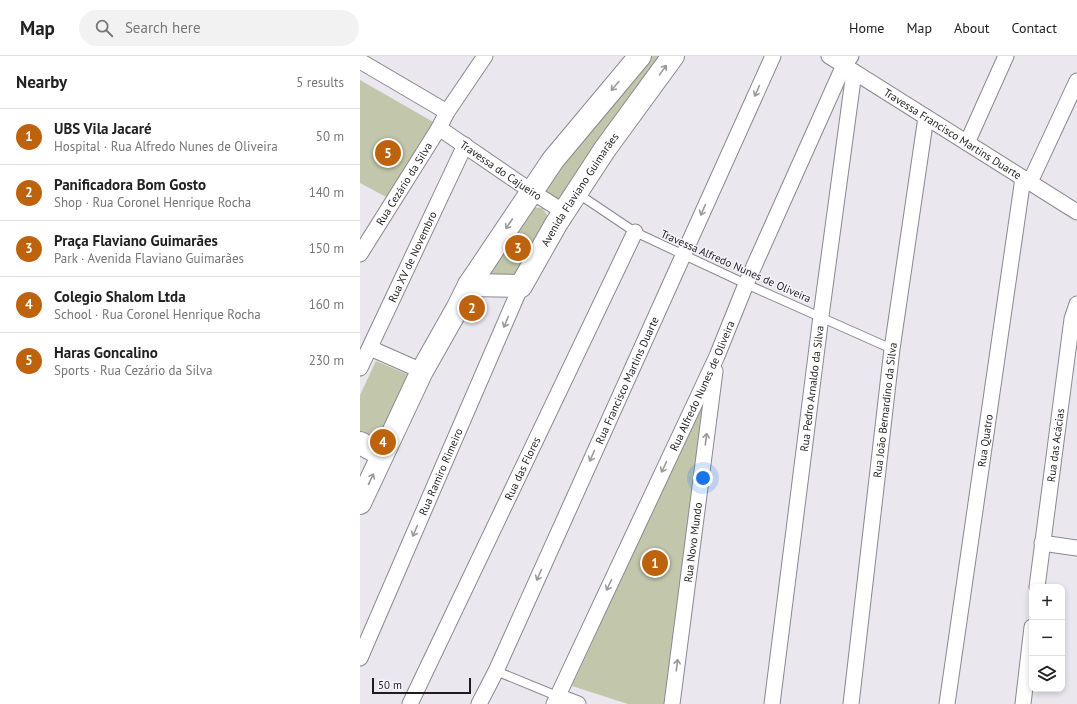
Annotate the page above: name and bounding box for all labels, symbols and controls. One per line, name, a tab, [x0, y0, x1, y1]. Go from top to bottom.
search box	[79, 10, 359, 46]
text: Map	[20, 16, 55, 40]
icon: search	[93, 17, 115, 39]
text: Search here	[125, 18, 201, 37]
text: Home	[849, 19, 884, 37]
text: Map	[906, 19, 932, 37]
text: About	[954, 19, 990, 37]
text: Contact	[1012, 19, 1057, 37]
one-way arrow	[659, 64, 668, 75]
text: Nearby	[16, 71, 67, 93]
text: 5 results	[296, 74, 344, 91]
one-way arrow	[610, 81, 619, 91]
one-way arrow	[753, 85, 760, 97]
street label: Travessa Francisco Martins Duarte	[881, 85, 1024, 183]
text: UBS Vila Jacaré	[54, 119, 152, 138]
text: 1	[25, 128, 33, 145]
text: 50 m	[316, 128, 344, 145]
street label: Avenida Flaviano Guimarães	[538, 130, 622, 249]
street label: Travessa do Cajueiro	[457, 137, 545, 203]
text: Hospital · Rua Alfredo Nunes de Oliveira	[54, 138, 278, 155]
pin: 5	[375, 138, 401, 168]
street label: Rua Cezário da Silva	[373, 140, 435, 228]
text: Panificadora Bom Gosto	[54, 175, 206, 194]
text: 2	[25, 184, 33, 201]
text: 140 m	[309, 184, 344, 201]
text: Shop · Rua Coronel Henrique Rocha	[54, 194, 251, 211]
one-way arrow	[699, 203, 706, 215]
street label: Rua XV de Novembro	[385, 209, 440, 305]
one-way arrow	[505, 218, 513, 230]
street label: Travessa Alfredo Nunes de Oliveira	[659, 226, 813, 306]
text: Praça Flaviano Guimarães	[54, 231, 218, 250]
pin: 3	[505, 233, 531, 263]
text: 3	[25, 240, 33, 257]
text: 150 m	[309, 240, 344, 257]
text: Park · Avenida Flaviano Guimarães	[54, 250, 244, 267]
text: Colegio Shalom Ltda	[54, 287, 186, 306]
pin: 2	[459, 293, 485, 323]
text: 4	[25, 296, 33, 313]
text: 160 m	[309, 296, 344, 313]
text: School · Rua Coronel Henrique Rocha	[54, 306, 261, 323]
street label: Rua Francisco Martins Duarte	[592, 314, 662, 446]
one-way arrow	[501, 315, 509, 327]
street label: Rua Alfredo Nunes de Oliveira	[667, 319, 737, 453]
street label: Rua Pedro Arnaldo da Silva	[797, 325, 827, 452]
street label: Rua João Bernardino da Silva	[870, 341, 900, 478]
text: Haras Goncalino	[54, 343, 158, 362]
text: 5	[25, 352, 33, 369]
text: 230 m	[309, 352, 344, 369]
text: Sports · Rua Cezário da Silva	[54, 362, 212, 379]
street label: Rua das Acácias	[1044, 407, 1067, 483]
street label: Rua Quatro	[974, 413, 996, 468]
street label: Rua Ramiro Rimeiro	[416, 426, 466, 518]
pin: 4	[370, 427, 396, 457]
one-way arrow	[702, 433, 710, 446]
street label: Rua das Flores	[501, 434, 544, 502]
one-way arrow	[588, 450, 595, 462]
one-way arrow	[660, 461, 667, 473]
your location	[693, 468, 713, 488]
one-way arrow	[368, 473, 375, 485]
street label: Rua Novo Mundo	[681, 501, 705, 583]
one-way arrow	[411, 525, 418, 537]
pin: 1	[642, 548, 668, 578]
one-way arrow	[535, 568, 542, 580]
one-way arrow	[605, 579, 612, 591]
map controls	[1029, 584, 1065, 692]
button: +	[1029, 584, 1065, 620]
button: −	[1029, 620, 1065, 656]
button: layers	[1029, 656, 1065, 692]
one-way arrow	[673, 659, 681, 672]
scale bar	[372, 676, 471, 695]
text: 50 m	[378, 678, 402, 692]

